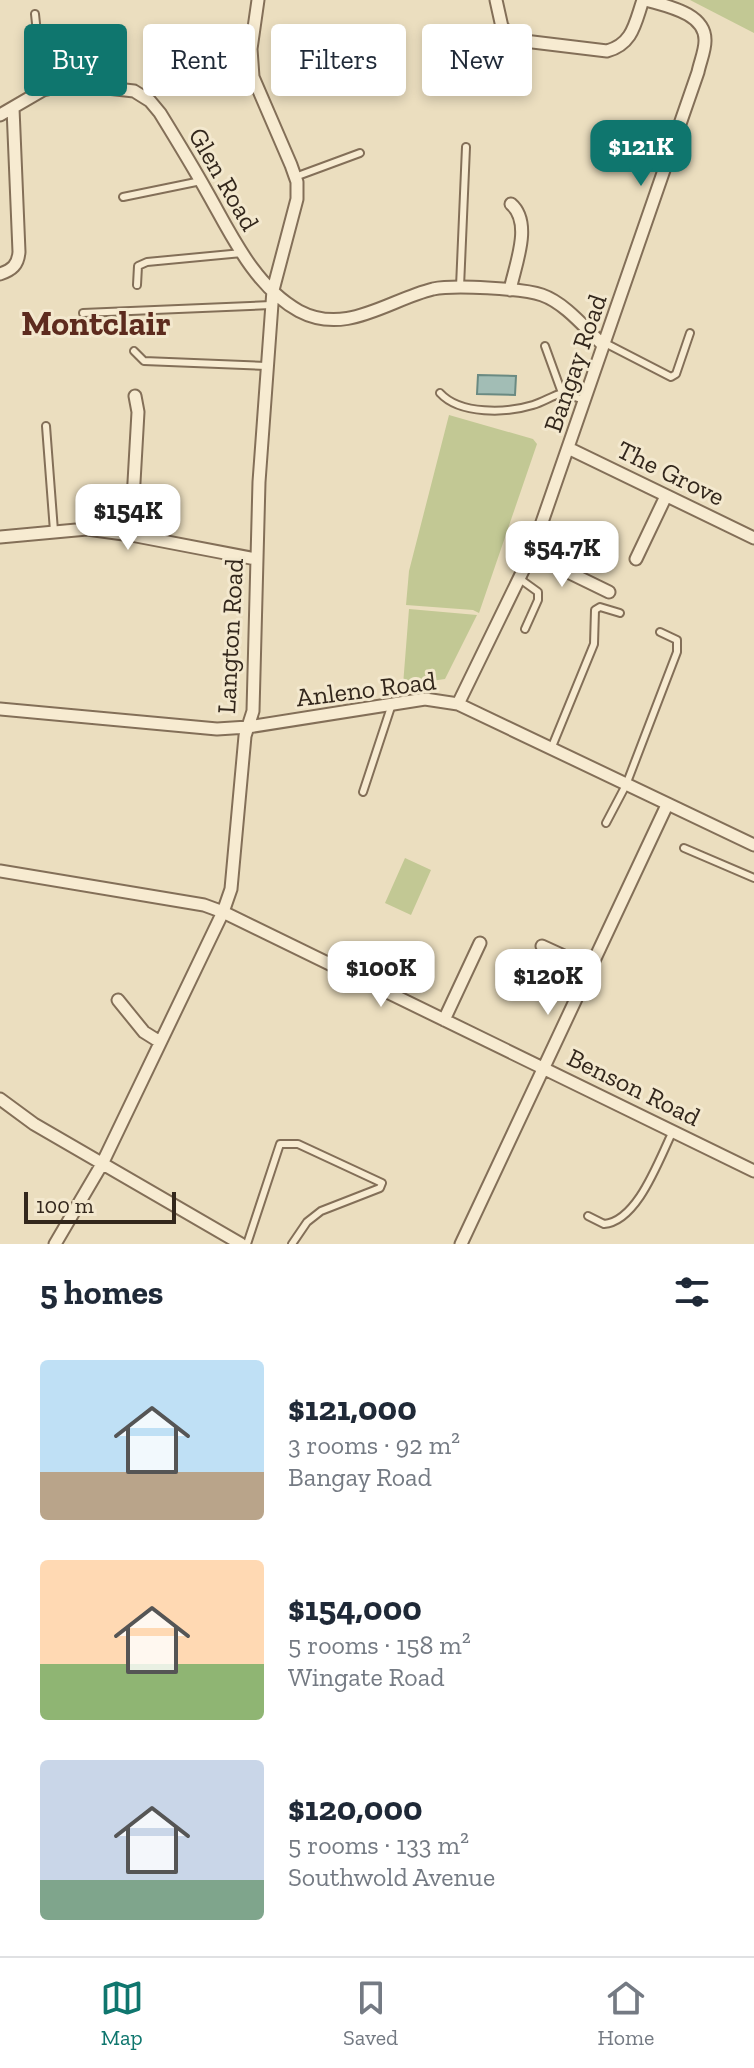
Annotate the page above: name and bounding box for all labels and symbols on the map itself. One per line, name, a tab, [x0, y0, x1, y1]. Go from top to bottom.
pin: $121K	[585, 120, 697, 188]
street label: Glen Road	[182, 122, 266, 236]
street label: Bangay Road	[536, 290, 614, 436]
district label: Montclair	[21, 303, 171, 344]
street label: The Grove	[612, 433, 730, 513]
pin: $154K	[72, 484, 184, 552]
pin: $54.7K	[497, 521, 627, 589]
street label: Langton Road	[210, 557, 250, 715]
street label: Anleno Road	[294, 665, 438, 713]
pin: $100K	[325, 941, 437, 1009]
pin: $120K	[492, 949, 604, 1017]
street label: Benson Road	[562, 1041, 706, 1133]
scale bar	[24, 1188, 176, 1224]

